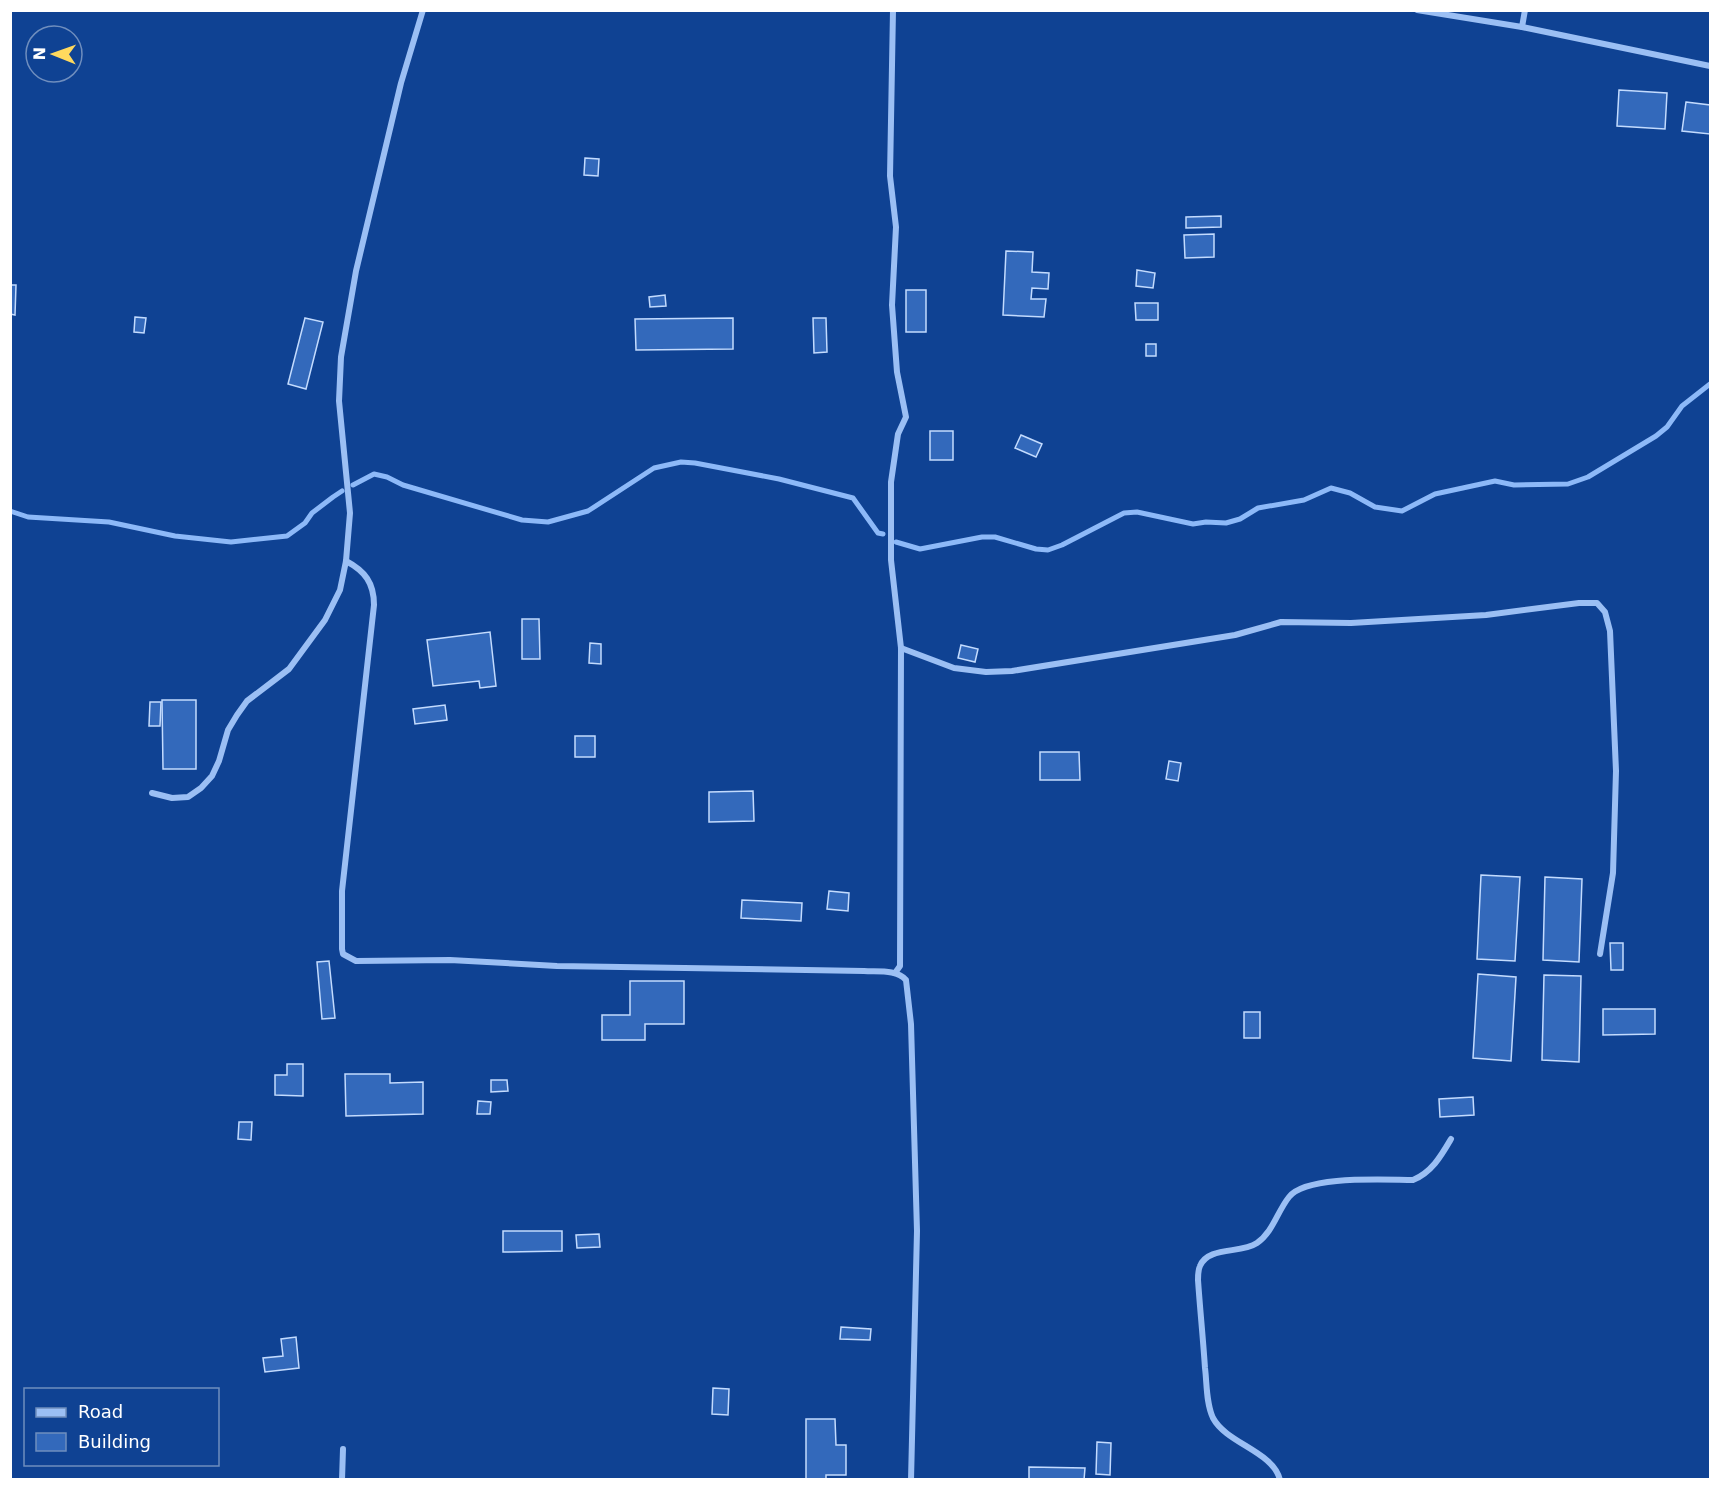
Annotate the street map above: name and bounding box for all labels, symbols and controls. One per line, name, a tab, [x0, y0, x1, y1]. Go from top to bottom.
north arrow	[24, 24, 84, 84]
text: N	[30, 47, 49, 61]
legend	[24, 1388, 219, 1466]
text: Road	[78, 1401, 123, 1422]
text: Building	[78, 1431, 151, 1452]

